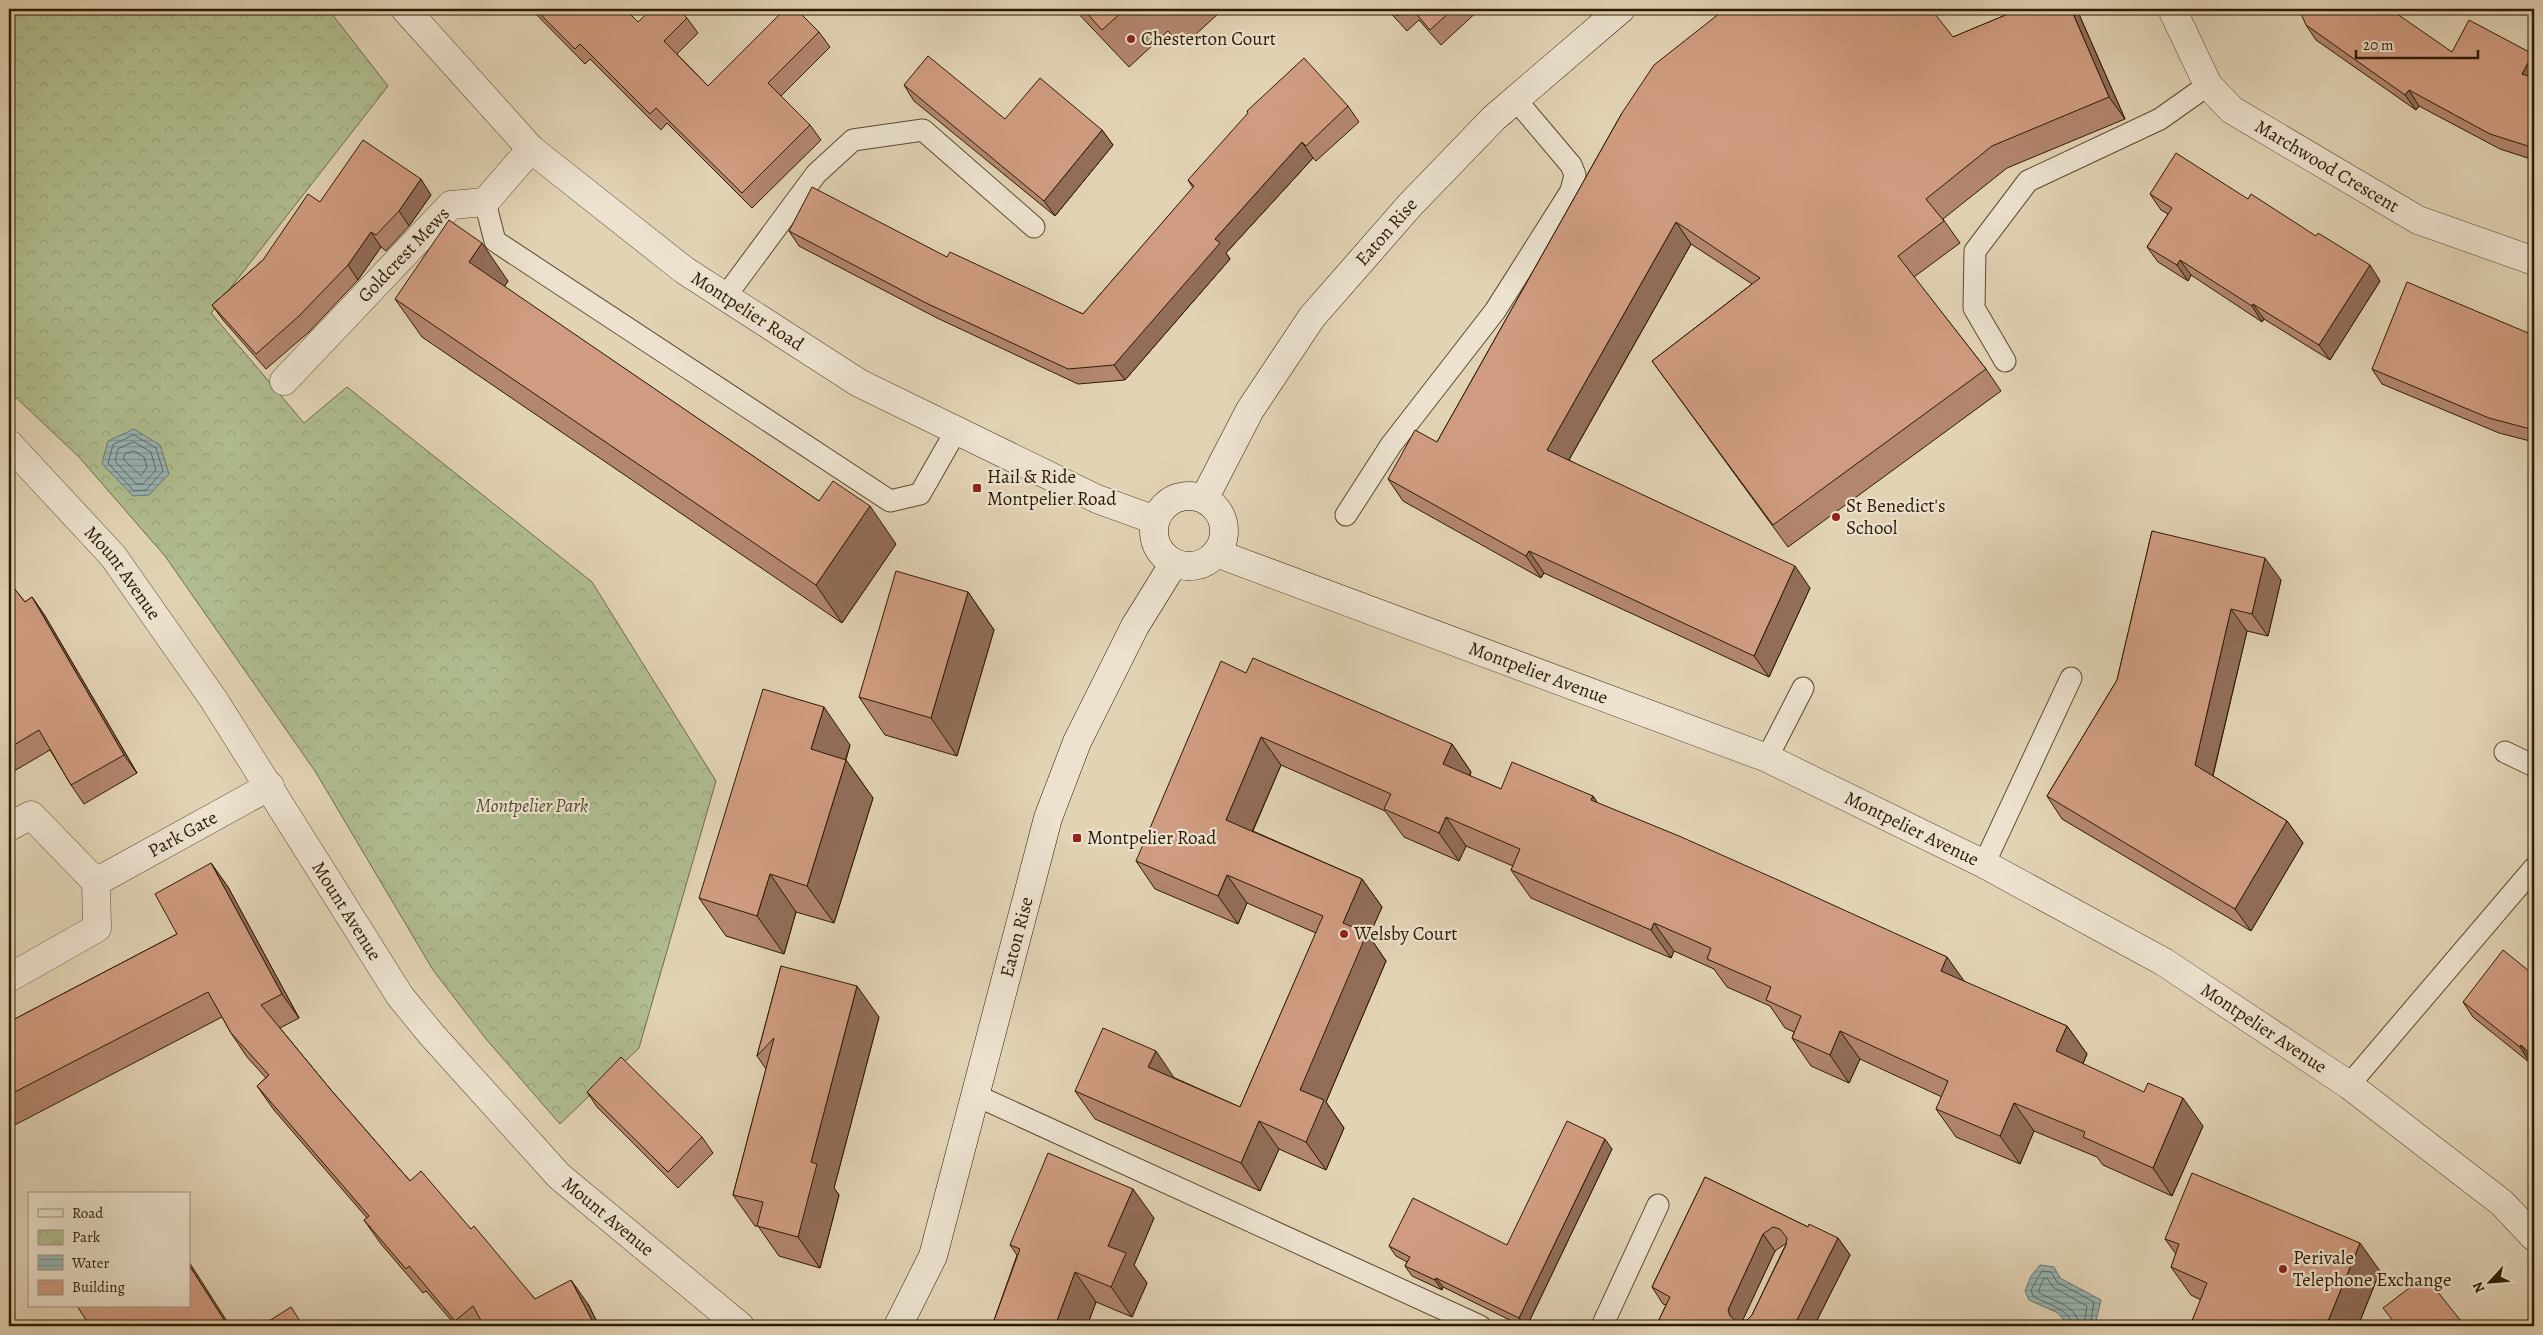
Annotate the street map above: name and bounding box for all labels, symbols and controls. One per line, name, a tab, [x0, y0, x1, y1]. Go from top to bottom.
place label: Chesterton Court	[1141, 26, 1276, 52]
scale bar	[2356, 28, 2478, 60]
marker: Chesterton Court	[1125, 33, 1137, 45]
text: 20 m	[2363, 35, 2394, 55]
street label: Marchwood Crescent	[2250, 113, 2404, 219]
street label: Eaton Rise	[1349, 192, 1423, 272]
street label: Goldcrest Mews	[352, 201, 456, 308]
street label: Montpelier Road	[686, 265, 810, 358]
place label: Hail & Ride Montpelier Road	[987, 464, 1117, 512]
marker: Hail & Ride Montpelier Road	[971, 482, 983, 494]
place label: St Benedict's School	[1846, 493, 1946, 541]
marker: St Benedict's School	[1830, 511, 1842, 523]
street label: Mount Avenue	[78, 520, 167, 625]
street label: Montpelier Avenue	[1465, 635, 1612, 711]
street label: Montpelier Avenue	[1840, 785, 1983, 873]
park label: Montpelier Park	[476, 793, 588, 819]
street label: Park Gate	[143, 805, 222, 864]
place label: Montpelier Road	[1087, 825, 1217, 851]
marker: Montpelier Road	[1071, 832, 1083, 844]
street label: Mount Avenue	[306, 856, 388, 966]
street label: Eaton Rise	[994, 894, 1040, 980]
place label: Welsby Court	[1353, 921, 1457, 947]
marker: Welsby Court	[1338, 928, 1350, 940]
street label: Montpelier Avenue	[2195, 977, 2332, 1080]
street label: Mount Avenue	[556, 1171, 659, 1262]
legend	[28, 1192, 190, 1308]
text: Road	[72, 1203, 104, 1223]
text: Park	[72, 1227, 101, 1247]
place label: Perivale Telephone Exchange	[2293, 1245, 2452, 1293]
text: Water	[71, 1253, 109, 1273]
north arrow	[2466, 1258, 2516, 1308]
marker: Perivale Telephone Exchange	[2277, 1263, 2289, 1275]
text: Building	[72, 1277, 125, 1297]
text: N	[2468, 1279, 2490, 1296]

